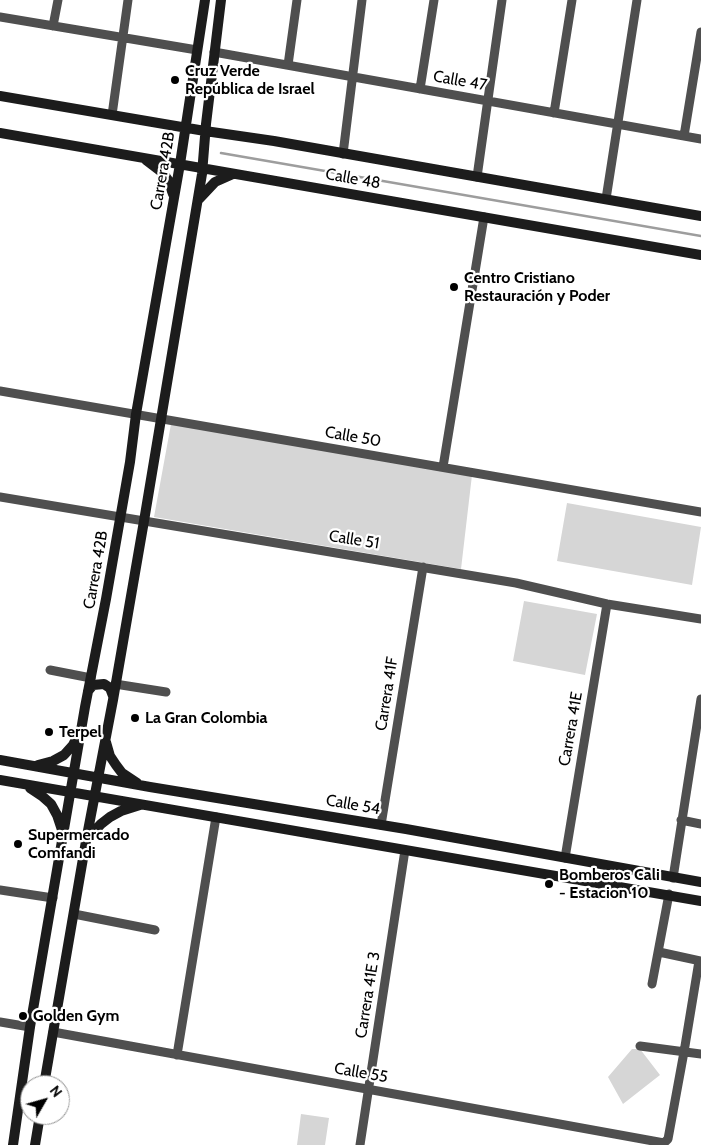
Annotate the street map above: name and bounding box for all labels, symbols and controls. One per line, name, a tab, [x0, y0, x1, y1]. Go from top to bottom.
place label: Cruz Verde República de Israel	[185, 61, 315, 99]
street label: Calle 47	[432, 67, 488, 95]
marker: Cruz Verde República de Israel	[169, 74, 181, 86]
street label: Carrera 42B	[147, 130, 179, 212]
street label: Calle 48	[324, 165, 382, 193]
place label: Centro Cristiano Restauración y Poder	[464, 268, 610, 306]
marker: Centro Cristiano Restauración y Poder	[448, 281, 460, 293]
street label: Calle 50	[323, 423, 383, 451]
street label: Calle 51	[327, 527, 381, 553]
street label: Carrera 42B	[80, 529, 112, 611]
street label: Carrera 41F	[372, 656, 402, 732]
street label: Carrera 41E	[555, 690, 587, 768]
place label: La Gran Colombia	[145, 708, 267, 728]
marker: La Gran Colombia	[129, 712, 141, 724]
place label: Terpel	[59, 722, 102, 742]
marker: Terpel	[43, 726, 55, 738]
street label: Calle 54	[324, 791, 382, 819]
place label: Supermercado Comfandi	[28, 825, 129, 863]
marker: Supermercado Comfandi	[12, 838, 24, 850]
place label: Bomberos Cali - Estacion 10	[559, 865, 660, 903]
marker: Bomberos Cali - Estacion 10	[543, 878, 555, 890]
street label: Carrera 41E 3	[352, 950, 384, 1040]
place label: Golden Gym	[33, 1006, 120, 1026]
marker: Golden Gym	[17, 1010, 29, 1022]
street label: Calle 55	[333, 1059, 389, 1087]
north arrow	[20, 1075, 70, 1125]
text: N	[46, 1082, 66, 1101]

